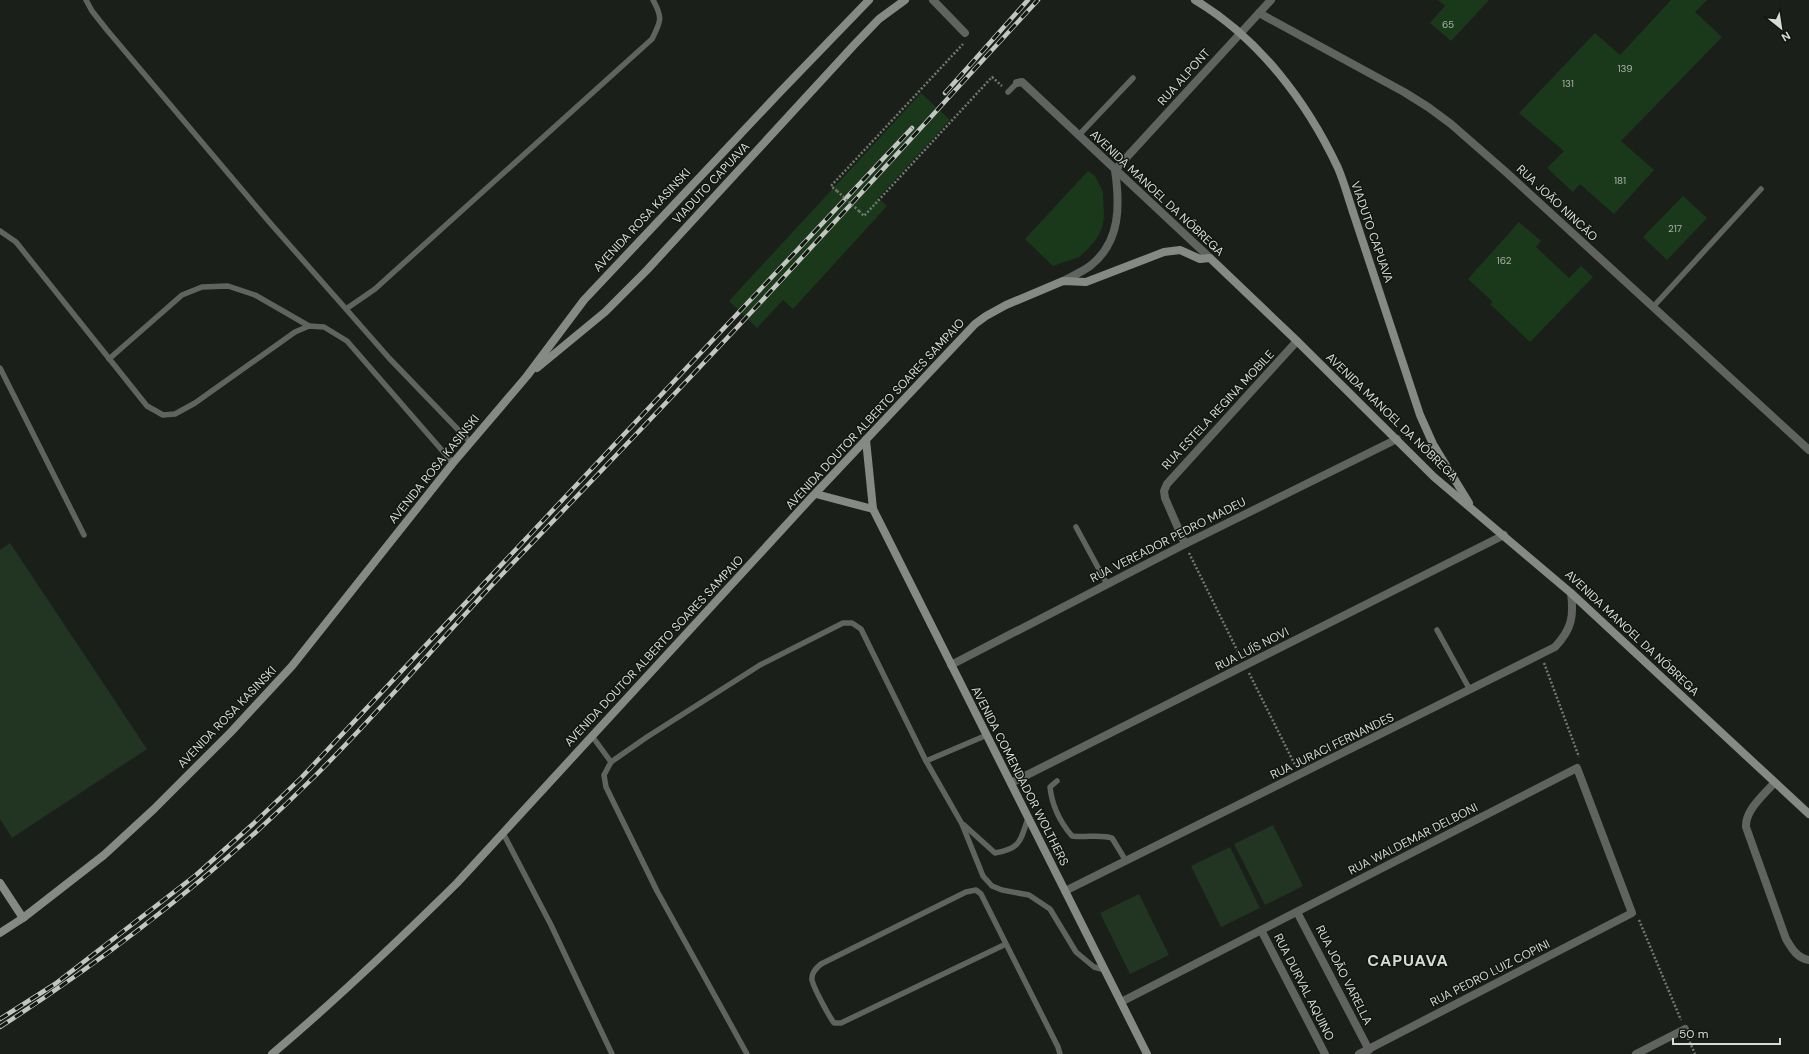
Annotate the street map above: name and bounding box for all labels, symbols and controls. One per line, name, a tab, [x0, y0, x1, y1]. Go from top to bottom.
north arrow	[1761, 8, 1801, 48]
house number: 65	[1442, 18, 1454, 31]
text: N	[1779, 29, 1793, 45]
street label: RUA ALPONT	[1154, 45, 1214, 109]
house number: 139	[1617, 62, 1633, 75]
house number: 131	[1562, 77, 1574, 90]
street label: AVENIDA MANOEL DA NÓBREGA	[1086, 126, 1228, 260]
street label: VIADUTO CAPUAVA	[669, 139, 753, 227]
street label: RUA JOÃO NINCÃO	[1513, 161, 1601, 245]
street label: AVENIDA ROSA KASINSKI	[590, 165, 694, 275]
house number: 181	[1614, 174, 1626, 187]
street label: VIADUTO CAPUAVA	[1347, 179, 1397, 285]
house number: 217	[1668, 222, 1682, 235]
house number: 162	[1497, 254, 1512, 267]
street label: AVENIDA DOUTOR ALBERTO SOARES SAMPAIO	[782, 315, 968, 513]
street label: RUA ESTELA REGINA MOBILE	[1158, 347, 1278, 473]
street label: AVENIDA MANOEL DA NÓBREGA	[1322, 349, 1462, 485]
street label: AVENIDA ROSA KASINSKI	[385, 411, 483, 527]
street label: RUA VEREADOR PEDRO MADEU	[1087, 494, 1249, 586]
street label: AVENIDA DOUTOR ALBERTO SOARES SAMPAIO	[561, 552, 747, 750]
street label: AVENIDA MANOEL DA NÓBREGA	[1561, 566, 1703, 700]
street label: RUA LUÍS NOVI	[1212, 624, 1292, 674]
street label: AVENIDA ROSA KASINSKI	[174, 663, 280, 771]
street label: AVENIDA COMENDADOR WOLTHERS	[968, 684, 1072, 869]
street label: RUA JURACI FERNANDES	[1267, 709, 1397, 783]
street label: RUA WALDEMAR DELBONI	[1346, 799, 1480, 879]
street label: RUA JOÃO VARELLA	[1312, 922, 1376, 1028]
street label: RUA DURVAL AQUINO	[1270, 931, 1338, 1043]
street label: RUA PEDRO LUIZ COPINI	[1427, 936, 1553, 1010]
district label: CAPUAVA	[1367, 950, 1449, 971]
scale bar	[1673, 1020, 1780, 1046]
text: 50 m	[1679, 1026, 1708, 1042]

